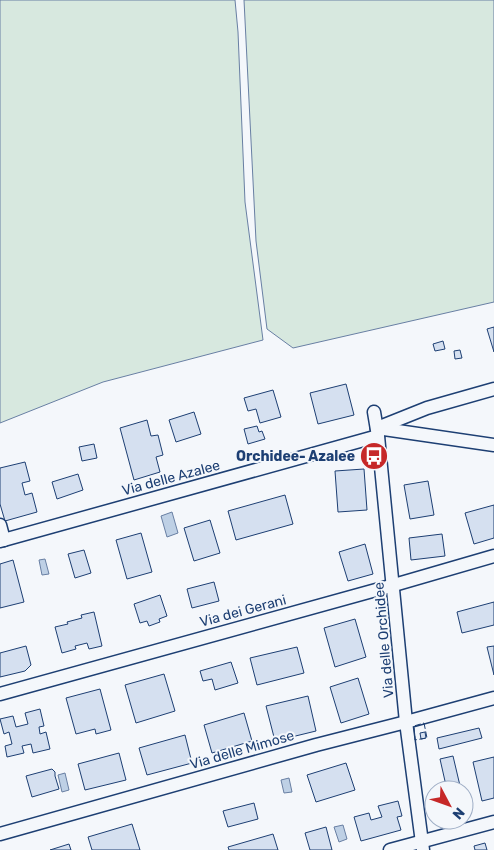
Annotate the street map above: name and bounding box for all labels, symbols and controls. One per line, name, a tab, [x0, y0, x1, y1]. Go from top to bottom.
bus stop icon: Orchidee- Azalee	[359, 441, 389, 471]
place label: Orchidee- Azalee	[236, 448, 355, 465]
street label: Via delle Azalee	[120, 457, 222, 499]
street label: Via delle Orchidee	[370, 581, 398, 699]
street label: Via dei Gerani	[198, 591, 288, 631]
street label: Via delle Mimose	[188, 727, 296, 773]
north arrow	[424, 780, 474, 830]
text: N	[449, 804, 468, 823]

